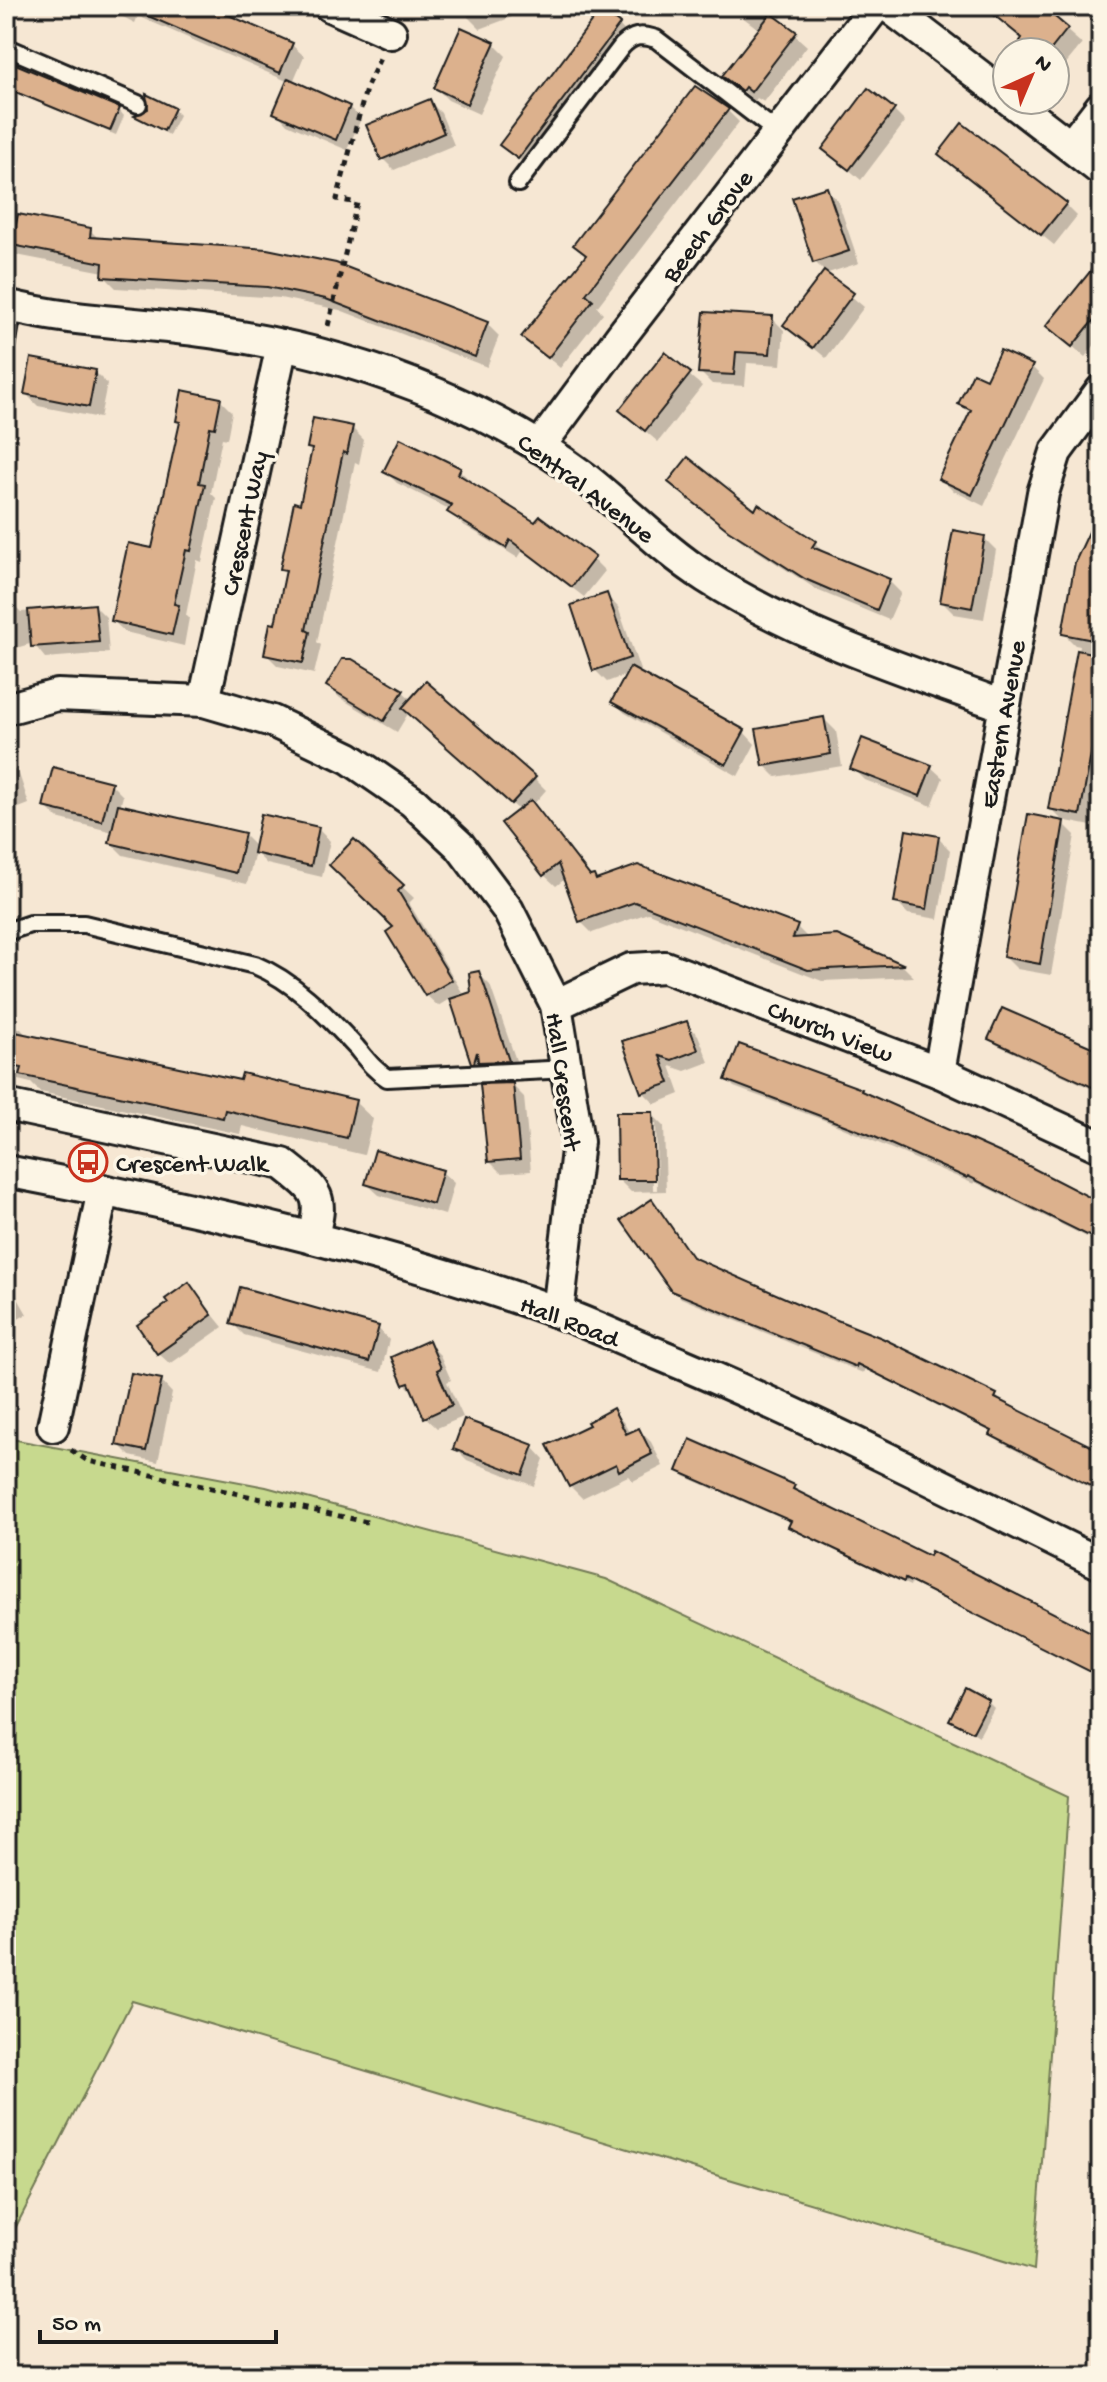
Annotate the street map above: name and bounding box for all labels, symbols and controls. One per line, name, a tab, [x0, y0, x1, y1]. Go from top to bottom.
north arrow	[991, 36, 1071, 116]
text: N	[1028, 50, 1056, 79]
street label: Beech Grove	[657, 165, 762, 291]
street label: Central Avenue	[509, 429, 660, 553]
street label: Crescent Way	[217, 449, 278, 599]
street label: Eastern Avenue	[975, 638, 1036, 811]
street label: Church View	[762, 996, 897, 1072]
street label: Hall Crescent	[536, 1011, 586, 1155]
bus stop icon: Crescent Walk	[67, 1141, 109, 1183]
place label: Crescent Walk	[116, 1151, 270, 1182]
street label: Hall Road	[514, 1291, 624, 1358]
scale bar	[40, 2294, 276, 2344]
text: 50 m	[52, 2311, 101, 2340]

